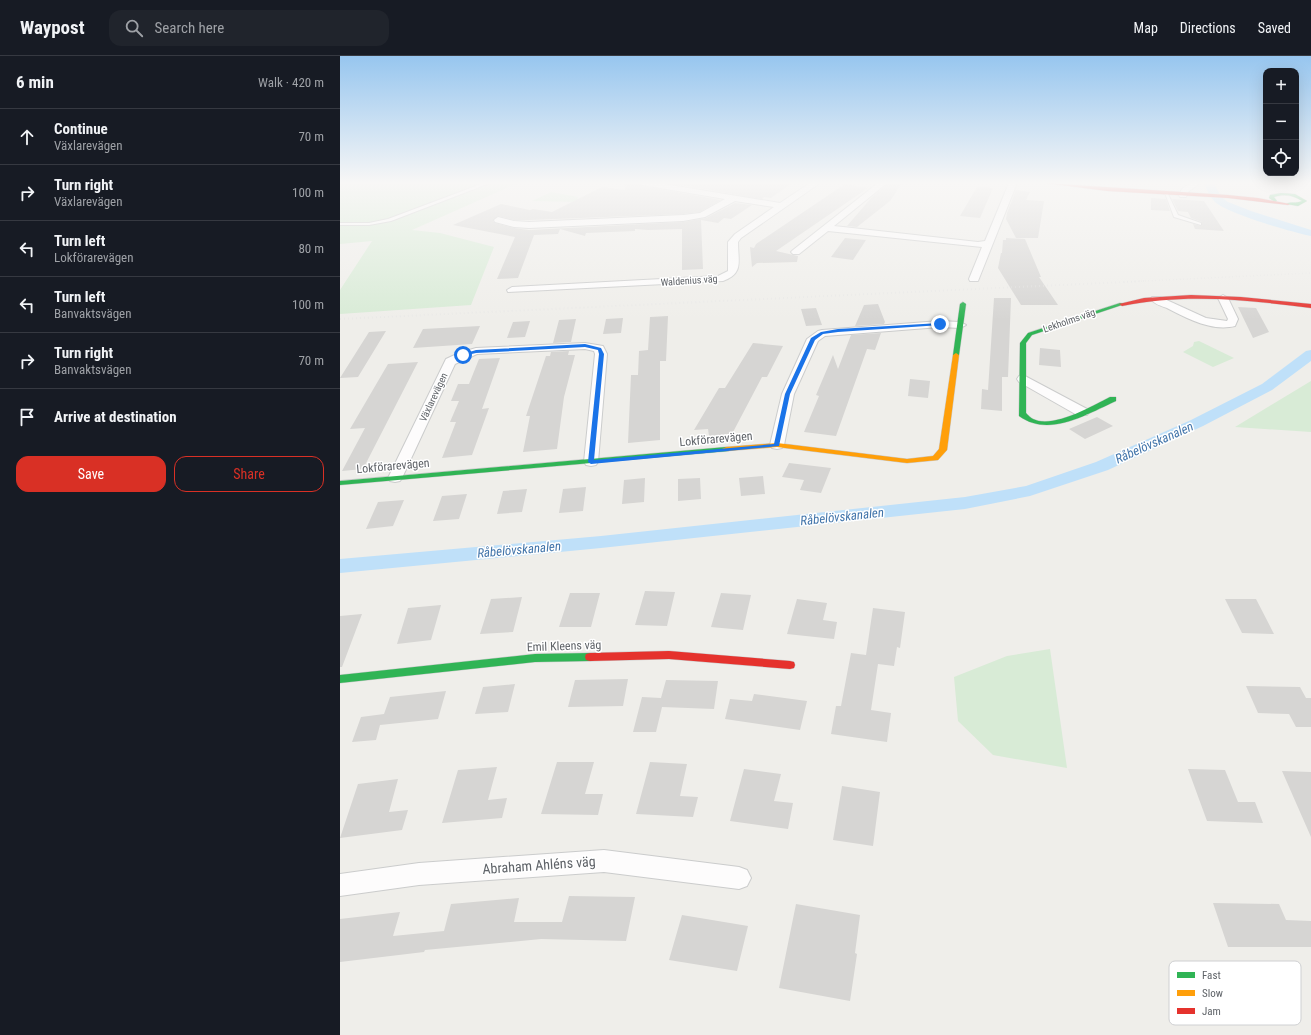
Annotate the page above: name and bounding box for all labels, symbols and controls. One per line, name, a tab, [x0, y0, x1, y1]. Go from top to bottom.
search box	[109, 10, 389, 46]
text: Waypost	[20, 16, 85, 39]
icon: search	[123, 17, 145, 39]
text: Search here	[155, 19, 224, 37]
text: Map	[1134, 20, 1158, 36]
text: Directions	[1180, 20, 1236, 36]
text: Saved	[1258, 20, 1291, 36]
map controls	[1263, 68, 1299, 176]
button: +	[1263, 68, 1299, 104]
text: 6 min	[16, 72, 54, 92]
text: Walk · 420 m	[258, 75, 324, 90]
button: −	[1263, 104, 1299, 140]
text: Continue	[54, 120, 108, 138]
icon: ahead	[16, 126, 38, 148]
text: 70 m	[298, 129, 324, 144]
text: Växlarevägen	[54, 138, 123, 153]
button: locate	[1263, 140, 1299, 176]
text: Turn right	[54, 176, 113, 194]
icon: right	[16, 182, 38, 204]
text: 100 m	[292, 185, 324, 200]
text: Växlarevägen	[54, 194, 123, 209]
text: Turn left	[54, 232, 105, 250]
icon: left	[16, 238, 38, 260]
text: 80 m	[298, 241, 324, 256]
text: Lokförarevägen	[54, 250, 134, 265]
street label: Waldenius väg	[660, 273, 718, 288]
text: Turn left	[54, 288, 105, 306]
icon: left	[16, 294, 38, 316]
text: 100 m	[292, 297, 324, 312]
text: Banvaktsvägen	[54, 306, 131, 321]
street label: Lekholms väg	[1042, 306, 1097, 335]
route end	[931, 315, 949, 333]
text: Turn right	[54, 344, 113, 362]
route start	[454, 346, 472, 364]
icon: right	[16, 350, 38, 372]
text: 70 m	[298, 353, 324, 368]
text: Banvaktsvägen	[54, 362, 131, 377]
street label: Växlarevägen	[417, 371, 450, 423]
icon: arrive	[16, 406, 38, 428]
text: Arrive at destination	[54, 408, 177, 426]
water label: Råbelövskanalen	[1113, 419, 1196, 466]
street label: Lokförarevägen	[679, 429, 753, 449]
button: Save	[16, 456, 166, 492]
button: Share	[174, 456, 324, 492]
street label: Lokförarevägen	[356, 456, 430, 476]
water label: Råbelövskanalen	[800, 505, 885, 528]
water label: Råbelövskanalen	[477, 538, 562, 561]
street label: Emil Kleens väg	[526, 638, 602, 654]
street label: Abraham Ahléns väg	[482, 853, 596, 877]
legend	[1169, 961, 1301, 1025]
text: Fast	[1202, 969, 1221, 982]
text: Slow	[1202, 987, 1223, 1000]
text: Jam	[1202, 1005, 1221, 1018]

